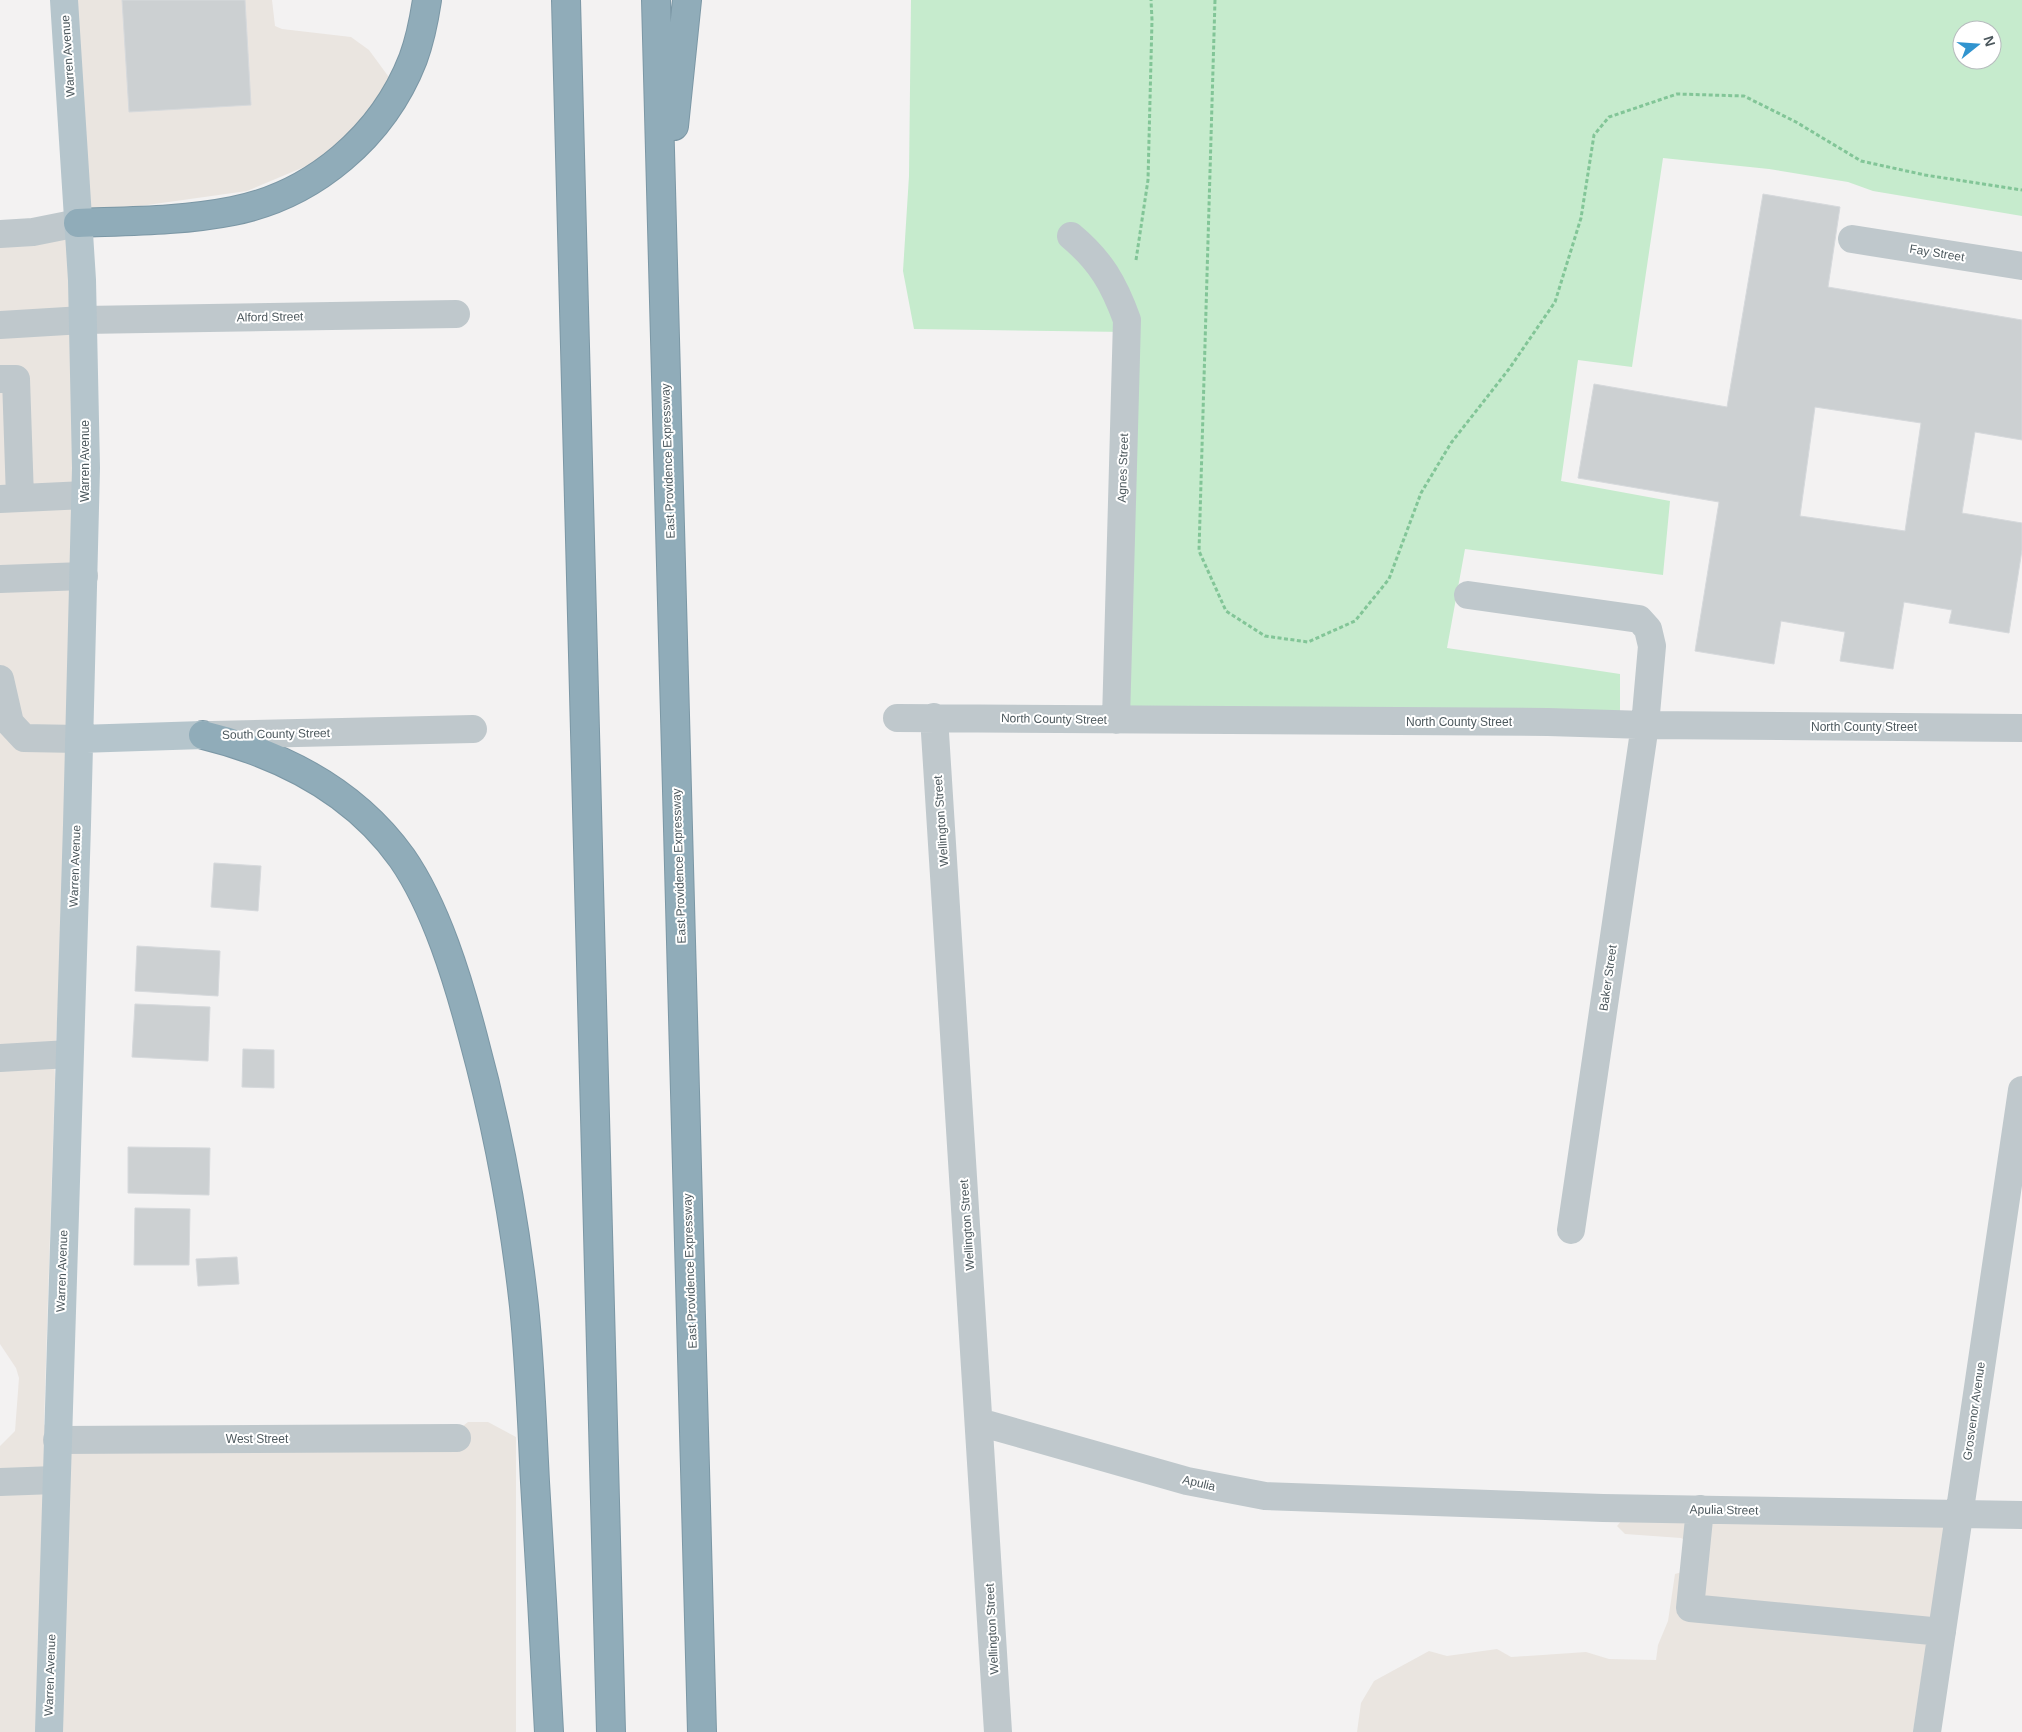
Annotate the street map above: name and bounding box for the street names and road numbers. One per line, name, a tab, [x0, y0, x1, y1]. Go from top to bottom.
street label: Warren Avenue	[58, 14, 78, 97]
street label: Fay Street	[1909, 242, 1966, 264]
street label: Alford Street	[237, 309, 304, 325]
street label: East Providence Expressway	[658, 383, 678, 539]
street label: Warren Avenue	[78, 420, 92, 502]
street label: Agnes Street	[1115, 432, 1131, 503]
street label: North County Street	[1001, 711, 1108, 727]
street label: North County Street	[1406, 715, 1513, 729]
street label: North County Street	[1811, 720, 1918, 734]
street label: South County Street	[222, 726, 331, 742]
street label: Wellington Street	[931, 774, 951, 867]
street label: East Providence Expressway	[669, 788, 689, 944]
street label: Warren Avenue	[67, 824, 83, 907]
street label: Baker Street	[1596, 943, 1620, 1012]
street label: Wellington Street	[957, 1178, 977, 1271]
street label: East Providence Expressway	[680, 1193, 700, 1349]
street label: Warren Avenue	[54, 1229, 70, 1312]
street label: Grosvenor Avenue	[1960, 1361, 1988, 1461]
street label: West Street	[226, 1432, 289, 1446]
street label: Apulia	[1181, 1472, 1217, 1494]
street label: Apulia Street	[1690, 1502, 1759, 1518]
street label: Wellington Street	[983, 1582, 1001, 1675]
street label: Warren Avenue	[42, 1633, 58, 1716]

